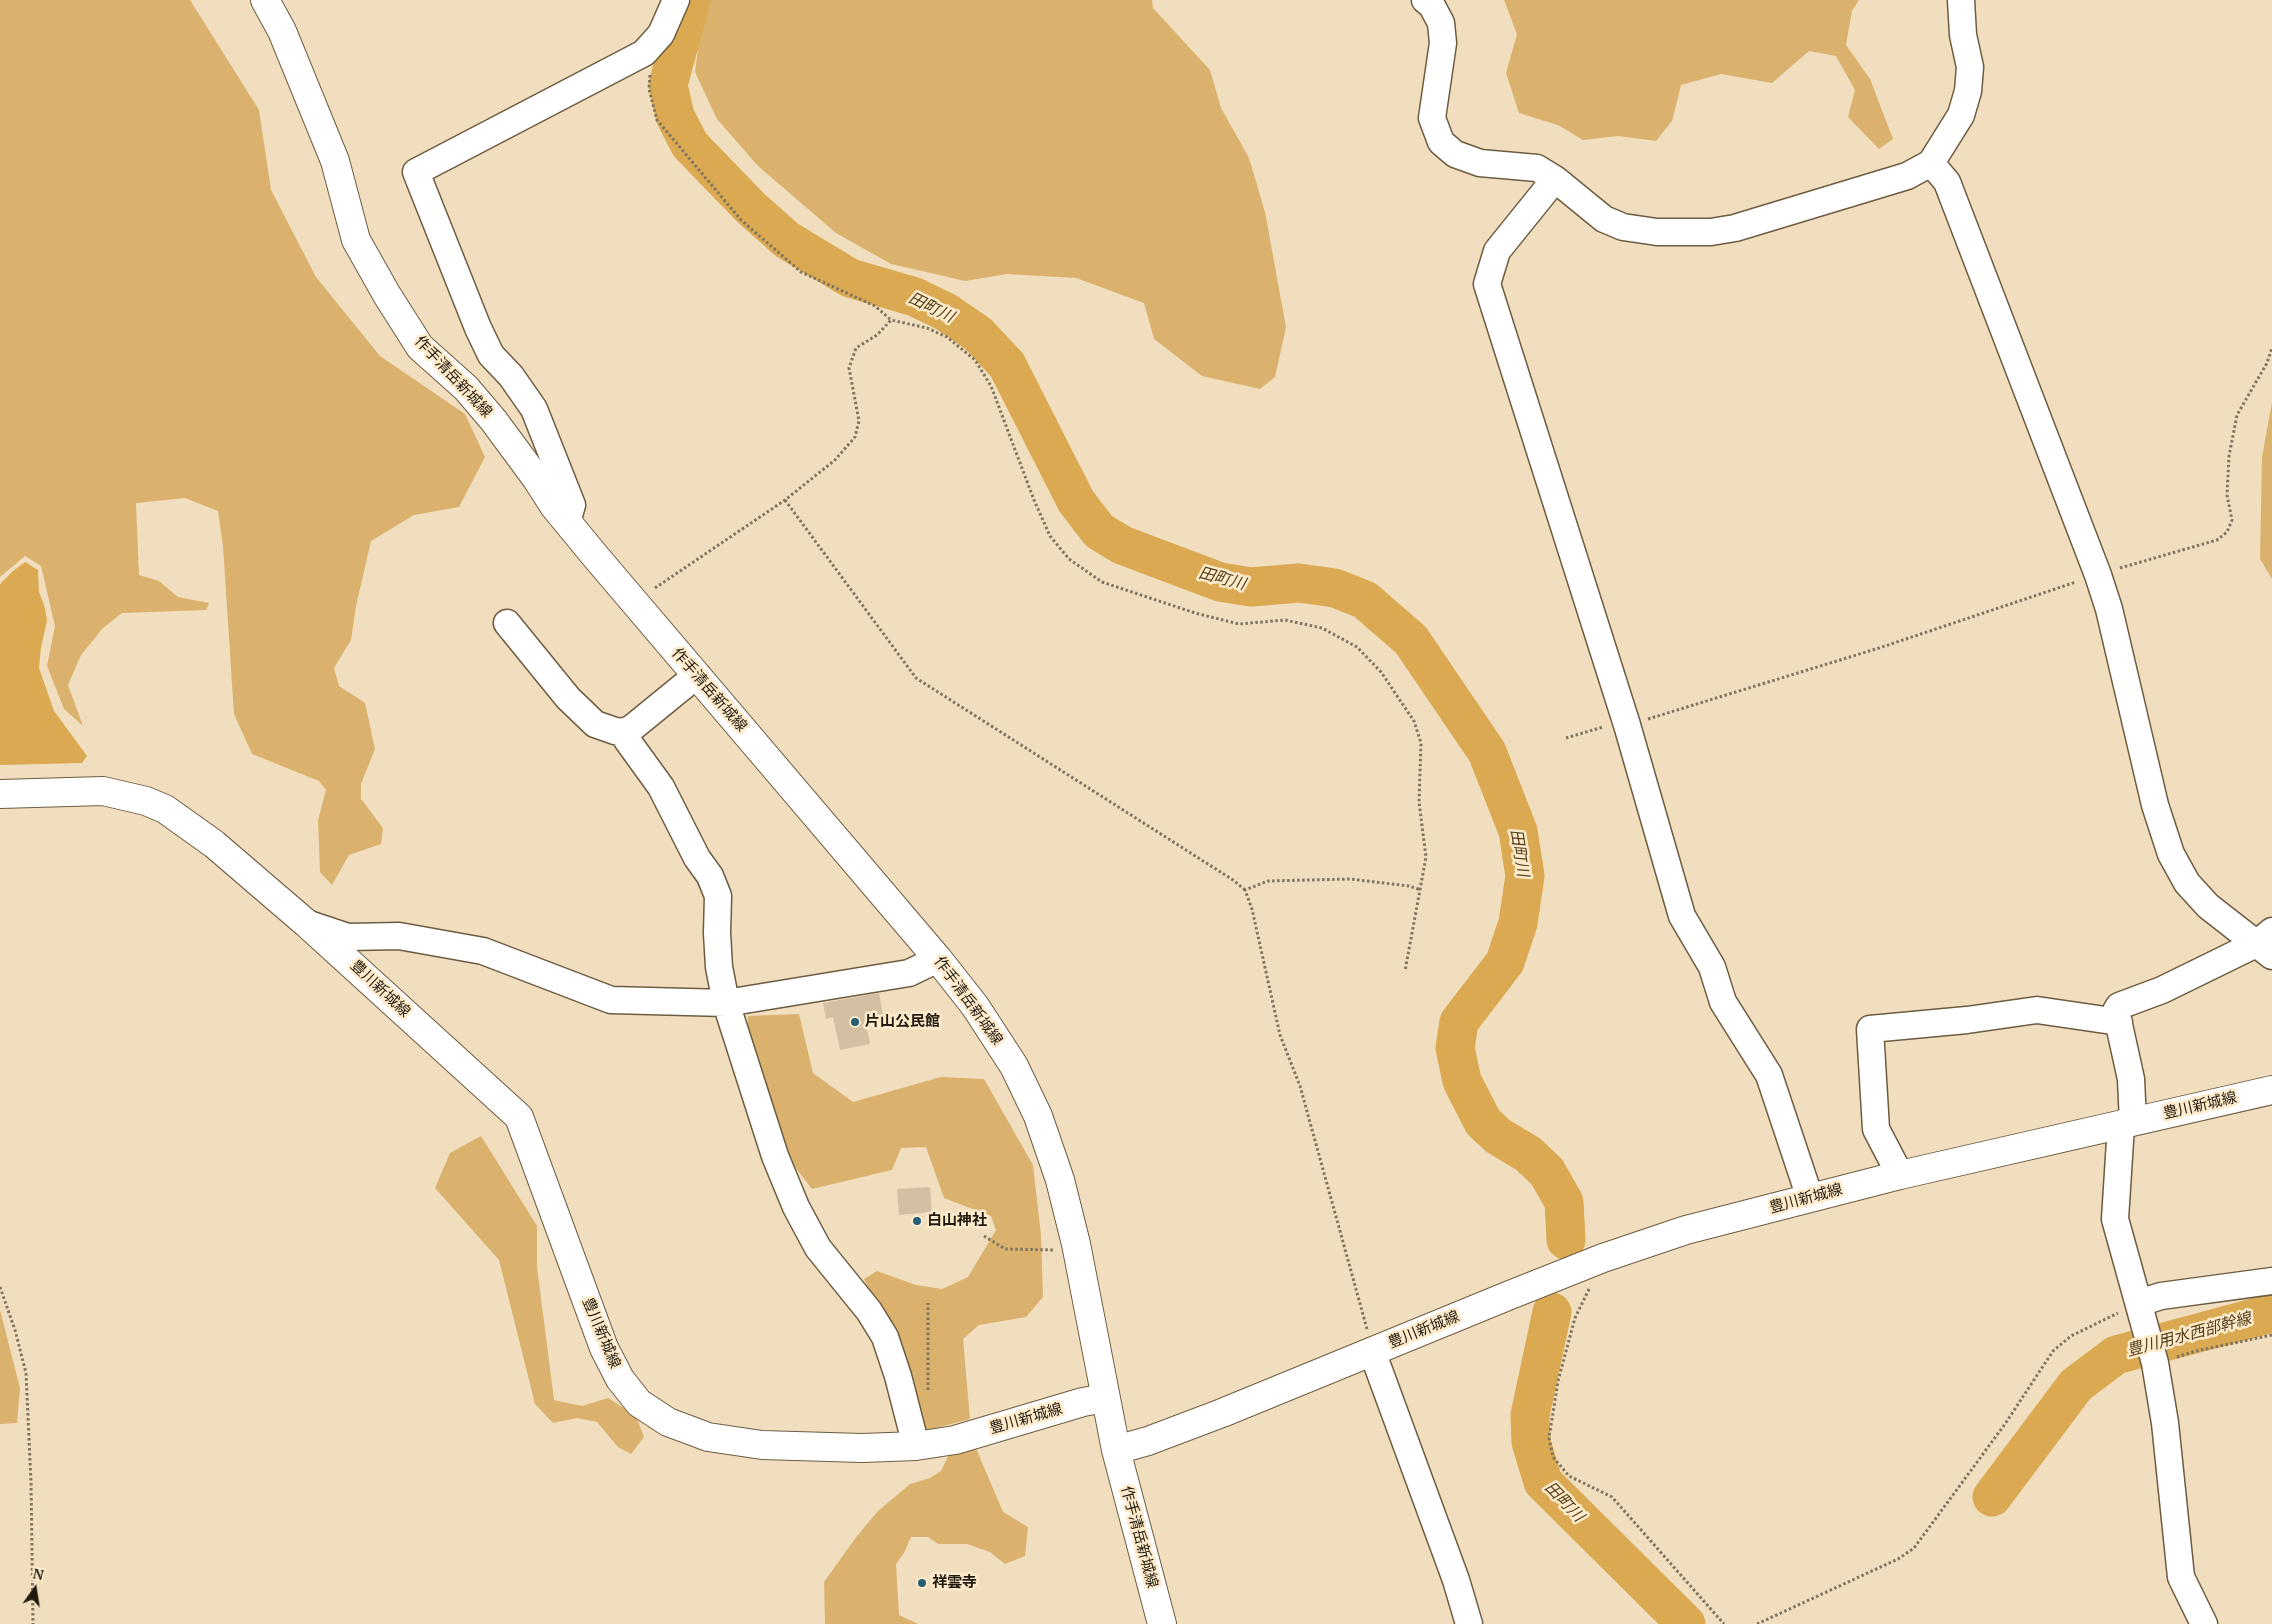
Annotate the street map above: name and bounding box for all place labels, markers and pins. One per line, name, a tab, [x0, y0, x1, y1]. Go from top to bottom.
place label: 片山公民館	[865, 1013, 940, 1031]
marker: 片山公民館	[849, 1016, 861, 1028]
place label: 白山神社	[927, 1212, 987, 1230]
marker: 白山神社	[911, 1215, 923, 1227]
place label: 祥雲寺	[932, 1574, 977, 1592]
marker: 祥雲寺	[916, 1577, 928, 1589]

